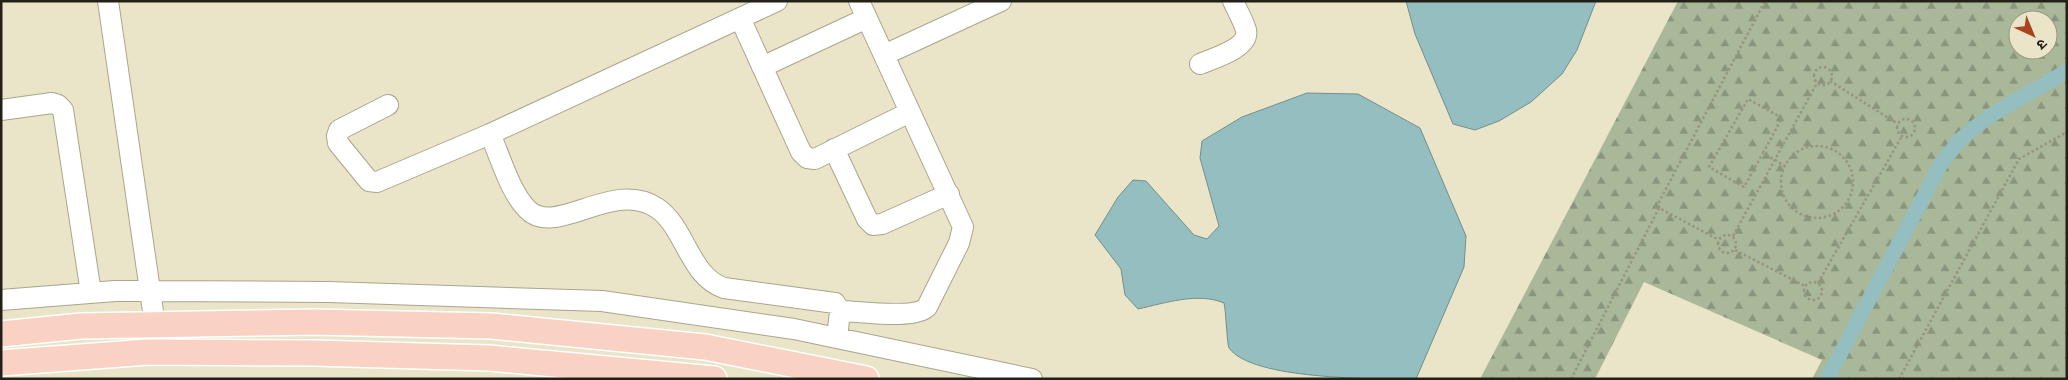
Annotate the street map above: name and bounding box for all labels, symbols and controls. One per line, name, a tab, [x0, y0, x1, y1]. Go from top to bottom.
north arrow	[2008, 10, 2058, 60]
text: उ	[2032, 35, 2051, 54]

